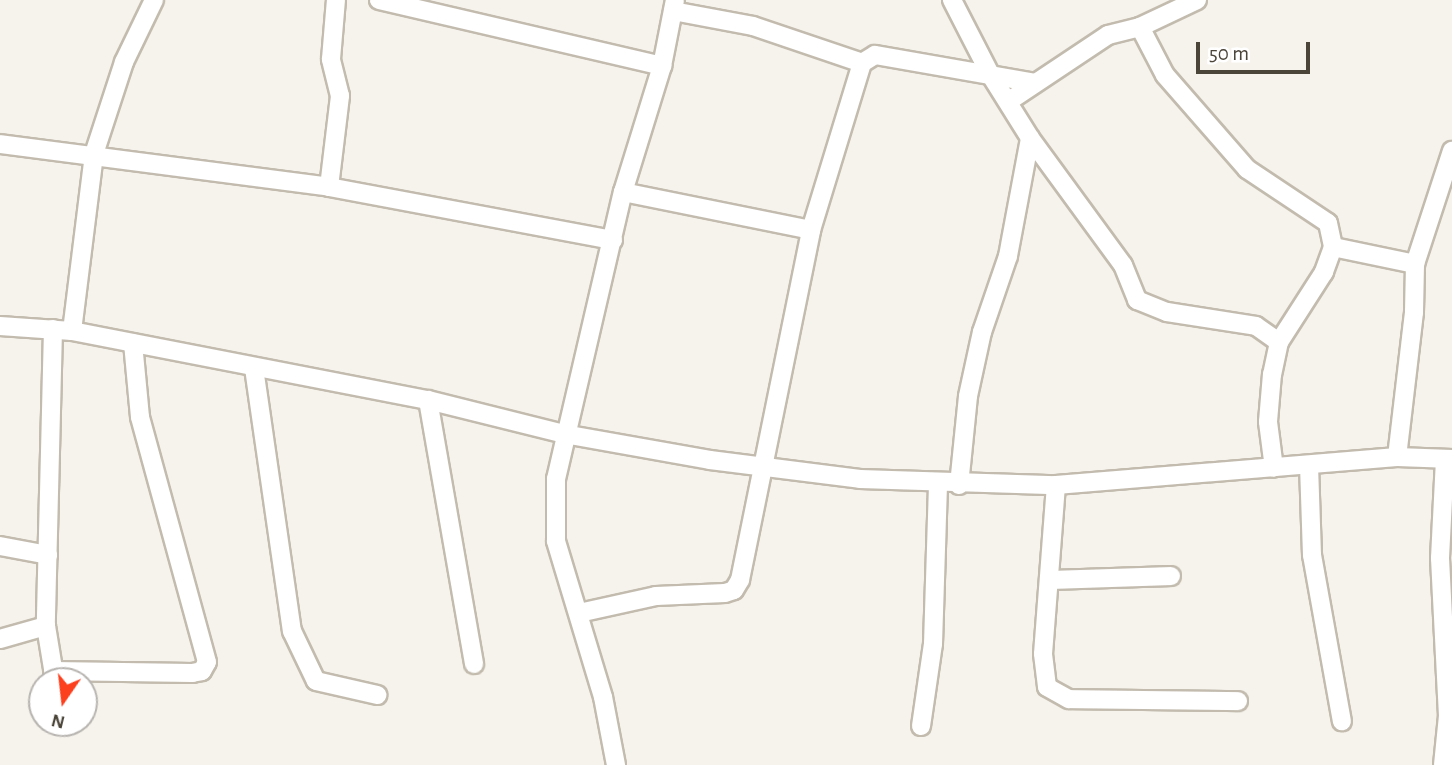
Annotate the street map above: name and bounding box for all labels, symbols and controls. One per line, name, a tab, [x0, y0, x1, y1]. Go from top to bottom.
scale bar	[1200, 28, 1314, 72]
text: 50 m	[1209, 43, 1249, 64]
north arrow	[28, 667, 98, 737]
text: N	[50, 710, 67, 732]

